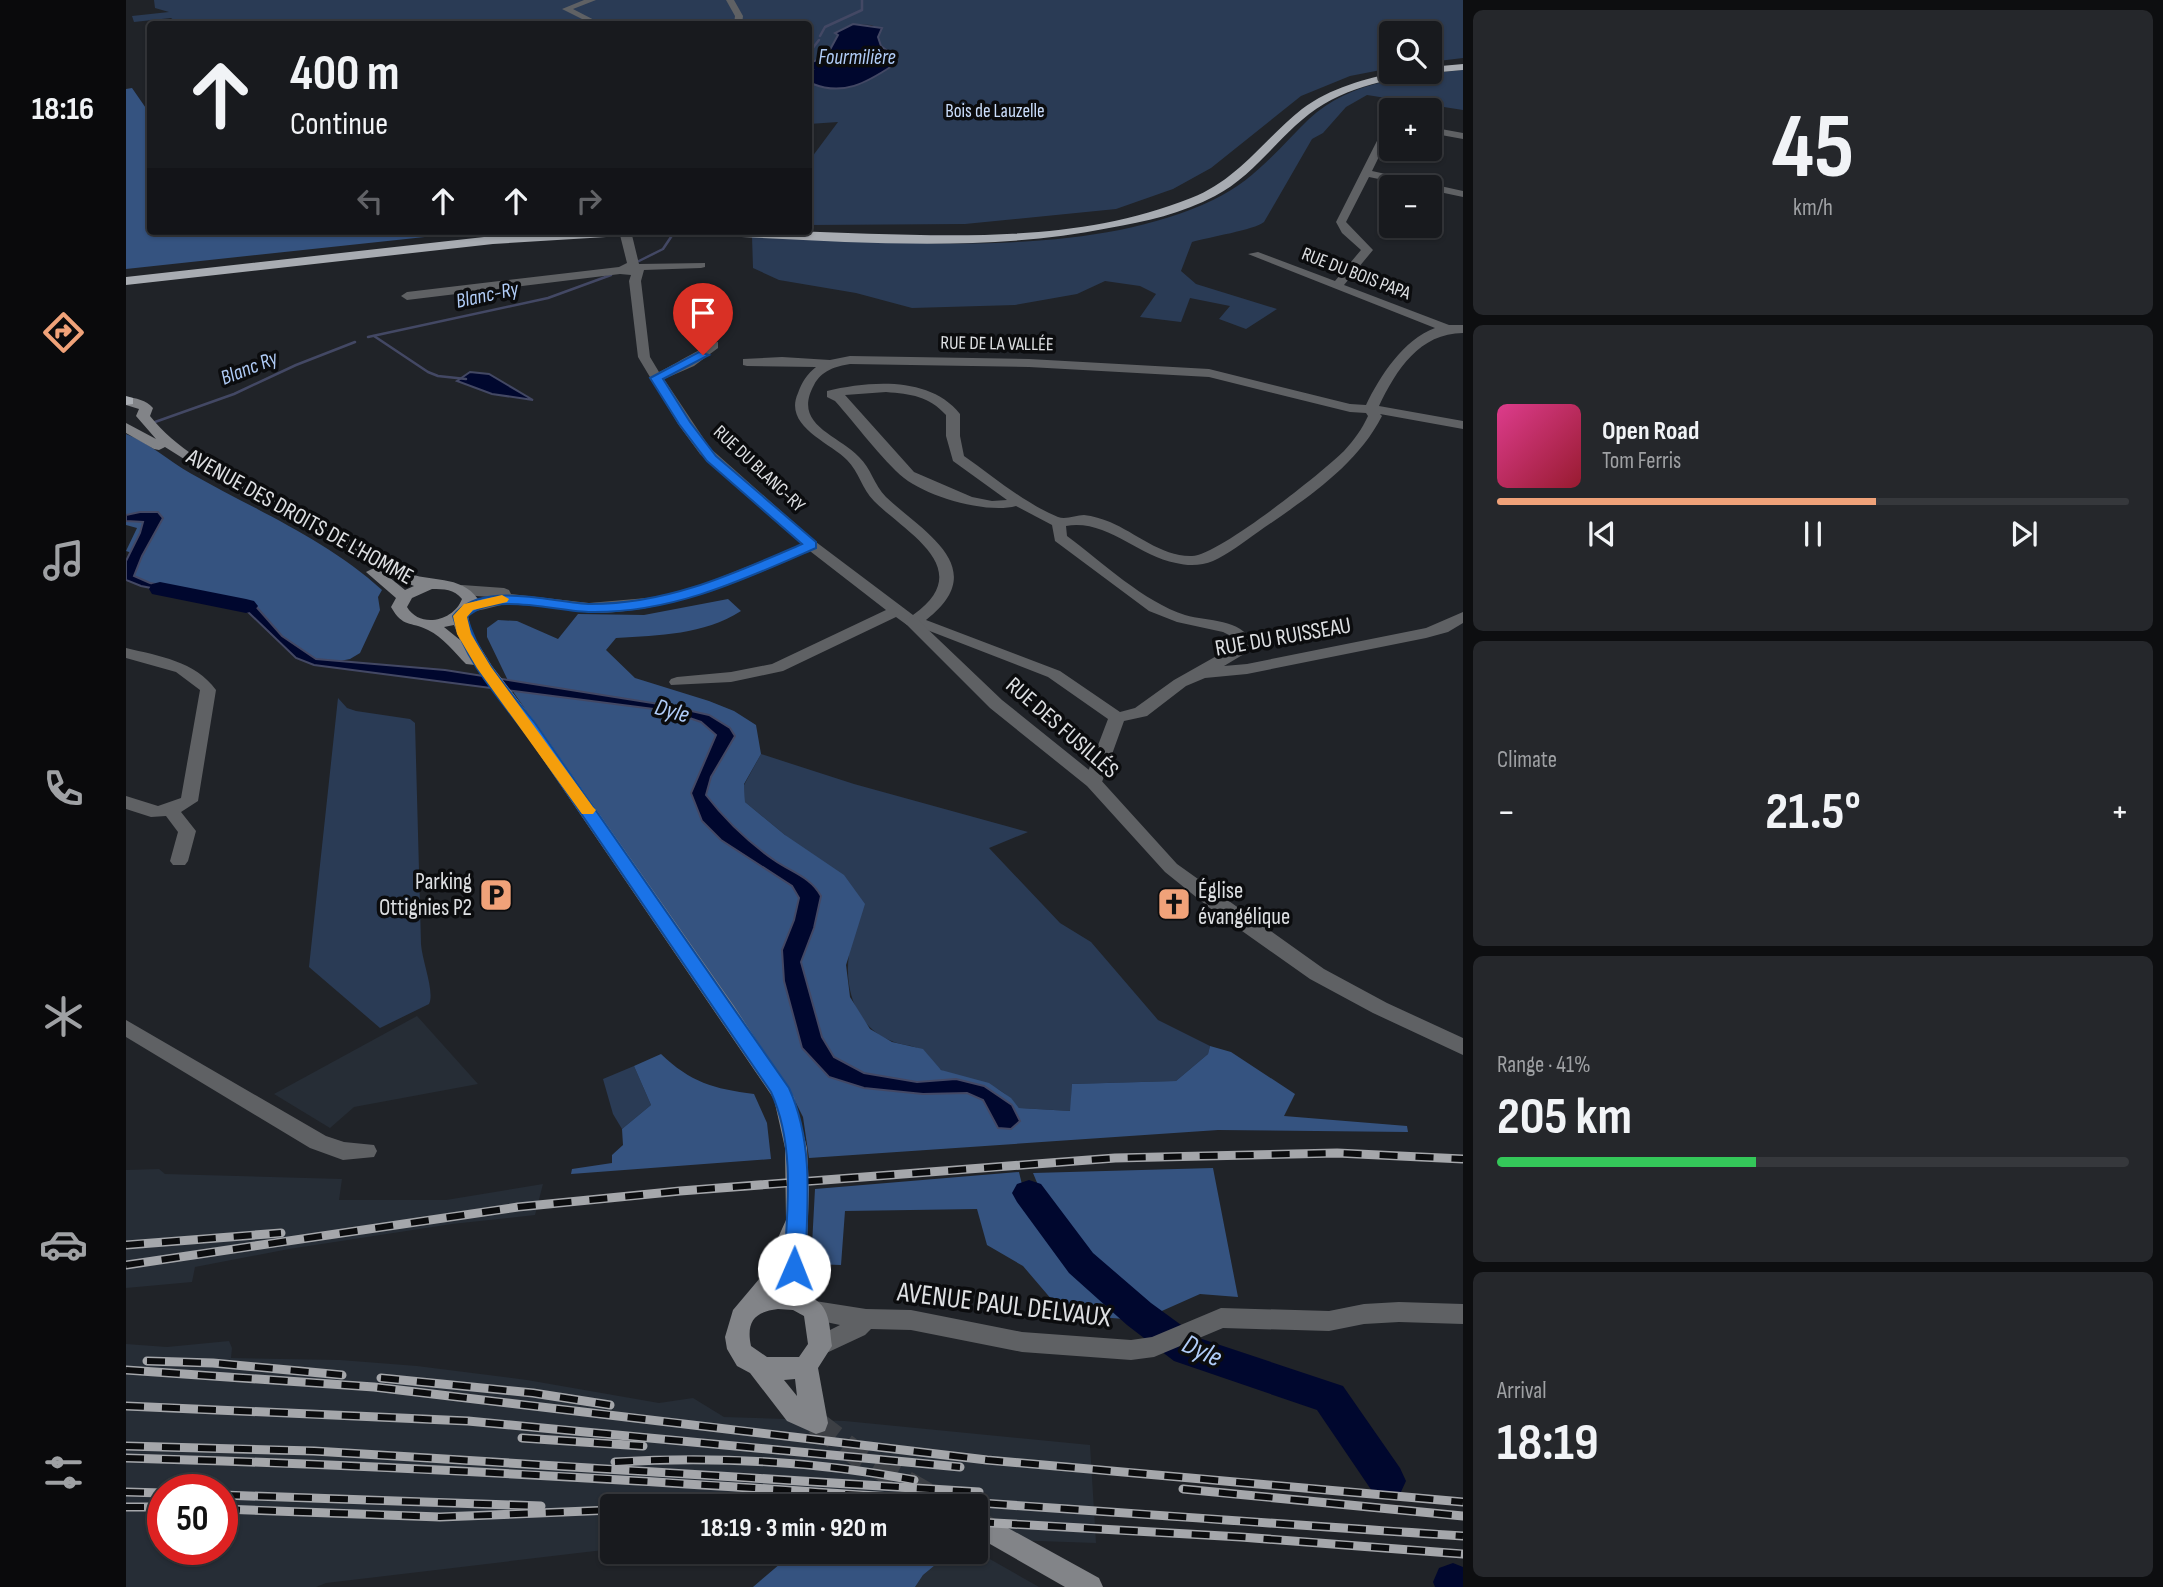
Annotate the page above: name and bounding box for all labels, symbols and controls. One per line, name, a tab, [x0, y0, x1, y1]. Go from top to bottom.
map controls	[1379, 21, 1442, 238]
button: search	[1379, 21, 1442, 84]
text: 400 m	[290, 45, 400, 104]
water label: Fourmilière	[818, 45, 896, 70]
icon: ahead	[175, 49, 266, 140]
text: 18:16	[32, 90, 94, 129]
text: 45	[1772, 94, 1854, 203]
button: +	[1379, 98, 1442, 161]
park label: Bois de Lauzelle	[945, 100, 1045, 123]
text: Continue	[290, 105, 388, 144]
button: −	[1379, 175, 1442, 238]
icon: left	[351, 182, 389, 220]
icon: ahead	[424, 182, 462, 220]
icon: ahead	[497, 182, 535, 220]
icon: right	[570, 182, 608, 220]
text: km/h	[1793, 194, 1833, 222]
street label: RUE DU BOIS PAPA	[1298, 243, 1415, 306]
water label: Blanc-Ry	[454, 276, 521, 314]
pin	[673, 283, 733, 355]
icon: arrive	[684, 294, 722, 332]
icon: directions	[39, 308, 88, 357]
street label: RUE DE LA VALLÉE	[940, 332, 1054, 356]
water label: Blanc Ry	[217, 345, 282, 391]
text: Open Road	[1602, 416, 1699, 447]
street label: RUE DU BLANC-RY	[708, 421, 810, 517]
street label: AVENUE DES DROITS DE L'HOMME	[181, 442, 418, 591]
text: Tom Ferris	[1602, 447, 1681, 475]
icon: previous	[1583, 515, 1621, 553]
icon: pause	[1794, 515, 1832, 553]
icon: next	[2005, 515, 2043, 553]
icon: music	[39, 536, 88, 585]
street label: RUE DU RUISSEAU	[1213, 611, 1353, 663]
street label: RUE DES FUSILLÉS	[1000, 671, 1124, 785]
water label: Dyle	[652, 692, 692, 730]
text: Climate	[1497, 746, 1557, 774]
icon: phone	[39, 764, 88, 813]
text: 21.5°	[1765, 781, 1861, 844]
text: −	[1497, 790, 1516, 835]
text: +	[2110, 790, 2129, 835]
place label: Parking Ottignies P2	[379, 868, 472, 922]
parking icon: Parking Ottignies P2	[477, 876, 515, 914]
place label: Église évangélique	[1198, 877, 1290, 931]
church icon: Église évangélique	[1155, 885, 1193, 923]
icon: climate	[39, 992, 88, 1041]
text: Range · 41%	[1497, 1051, 1591, 1079]
text: 205 km	[1497, 1086, 1632, 1149]
icon: car	[39, 1220, 88, 1269]
position arrow	[757, 1232, 831, 1306]
street label: AVENUE PAUL DELVAUX	[895, 1275, 1113, 1334]
water label: Dyle	[1177, 1328, 1227, 1374]
text: Arrival	[1497, 1377, 1546, 1405]
text: 18:19	[1497, 1412, 1599, 1475]
icon: filters	[39, 1448, 88, 1497]
speed limit sign: 50	[147, 1474, 238, 1565]
text: 18:19 · 3 min · 920 m	[701, 1513, 887, 1544]

